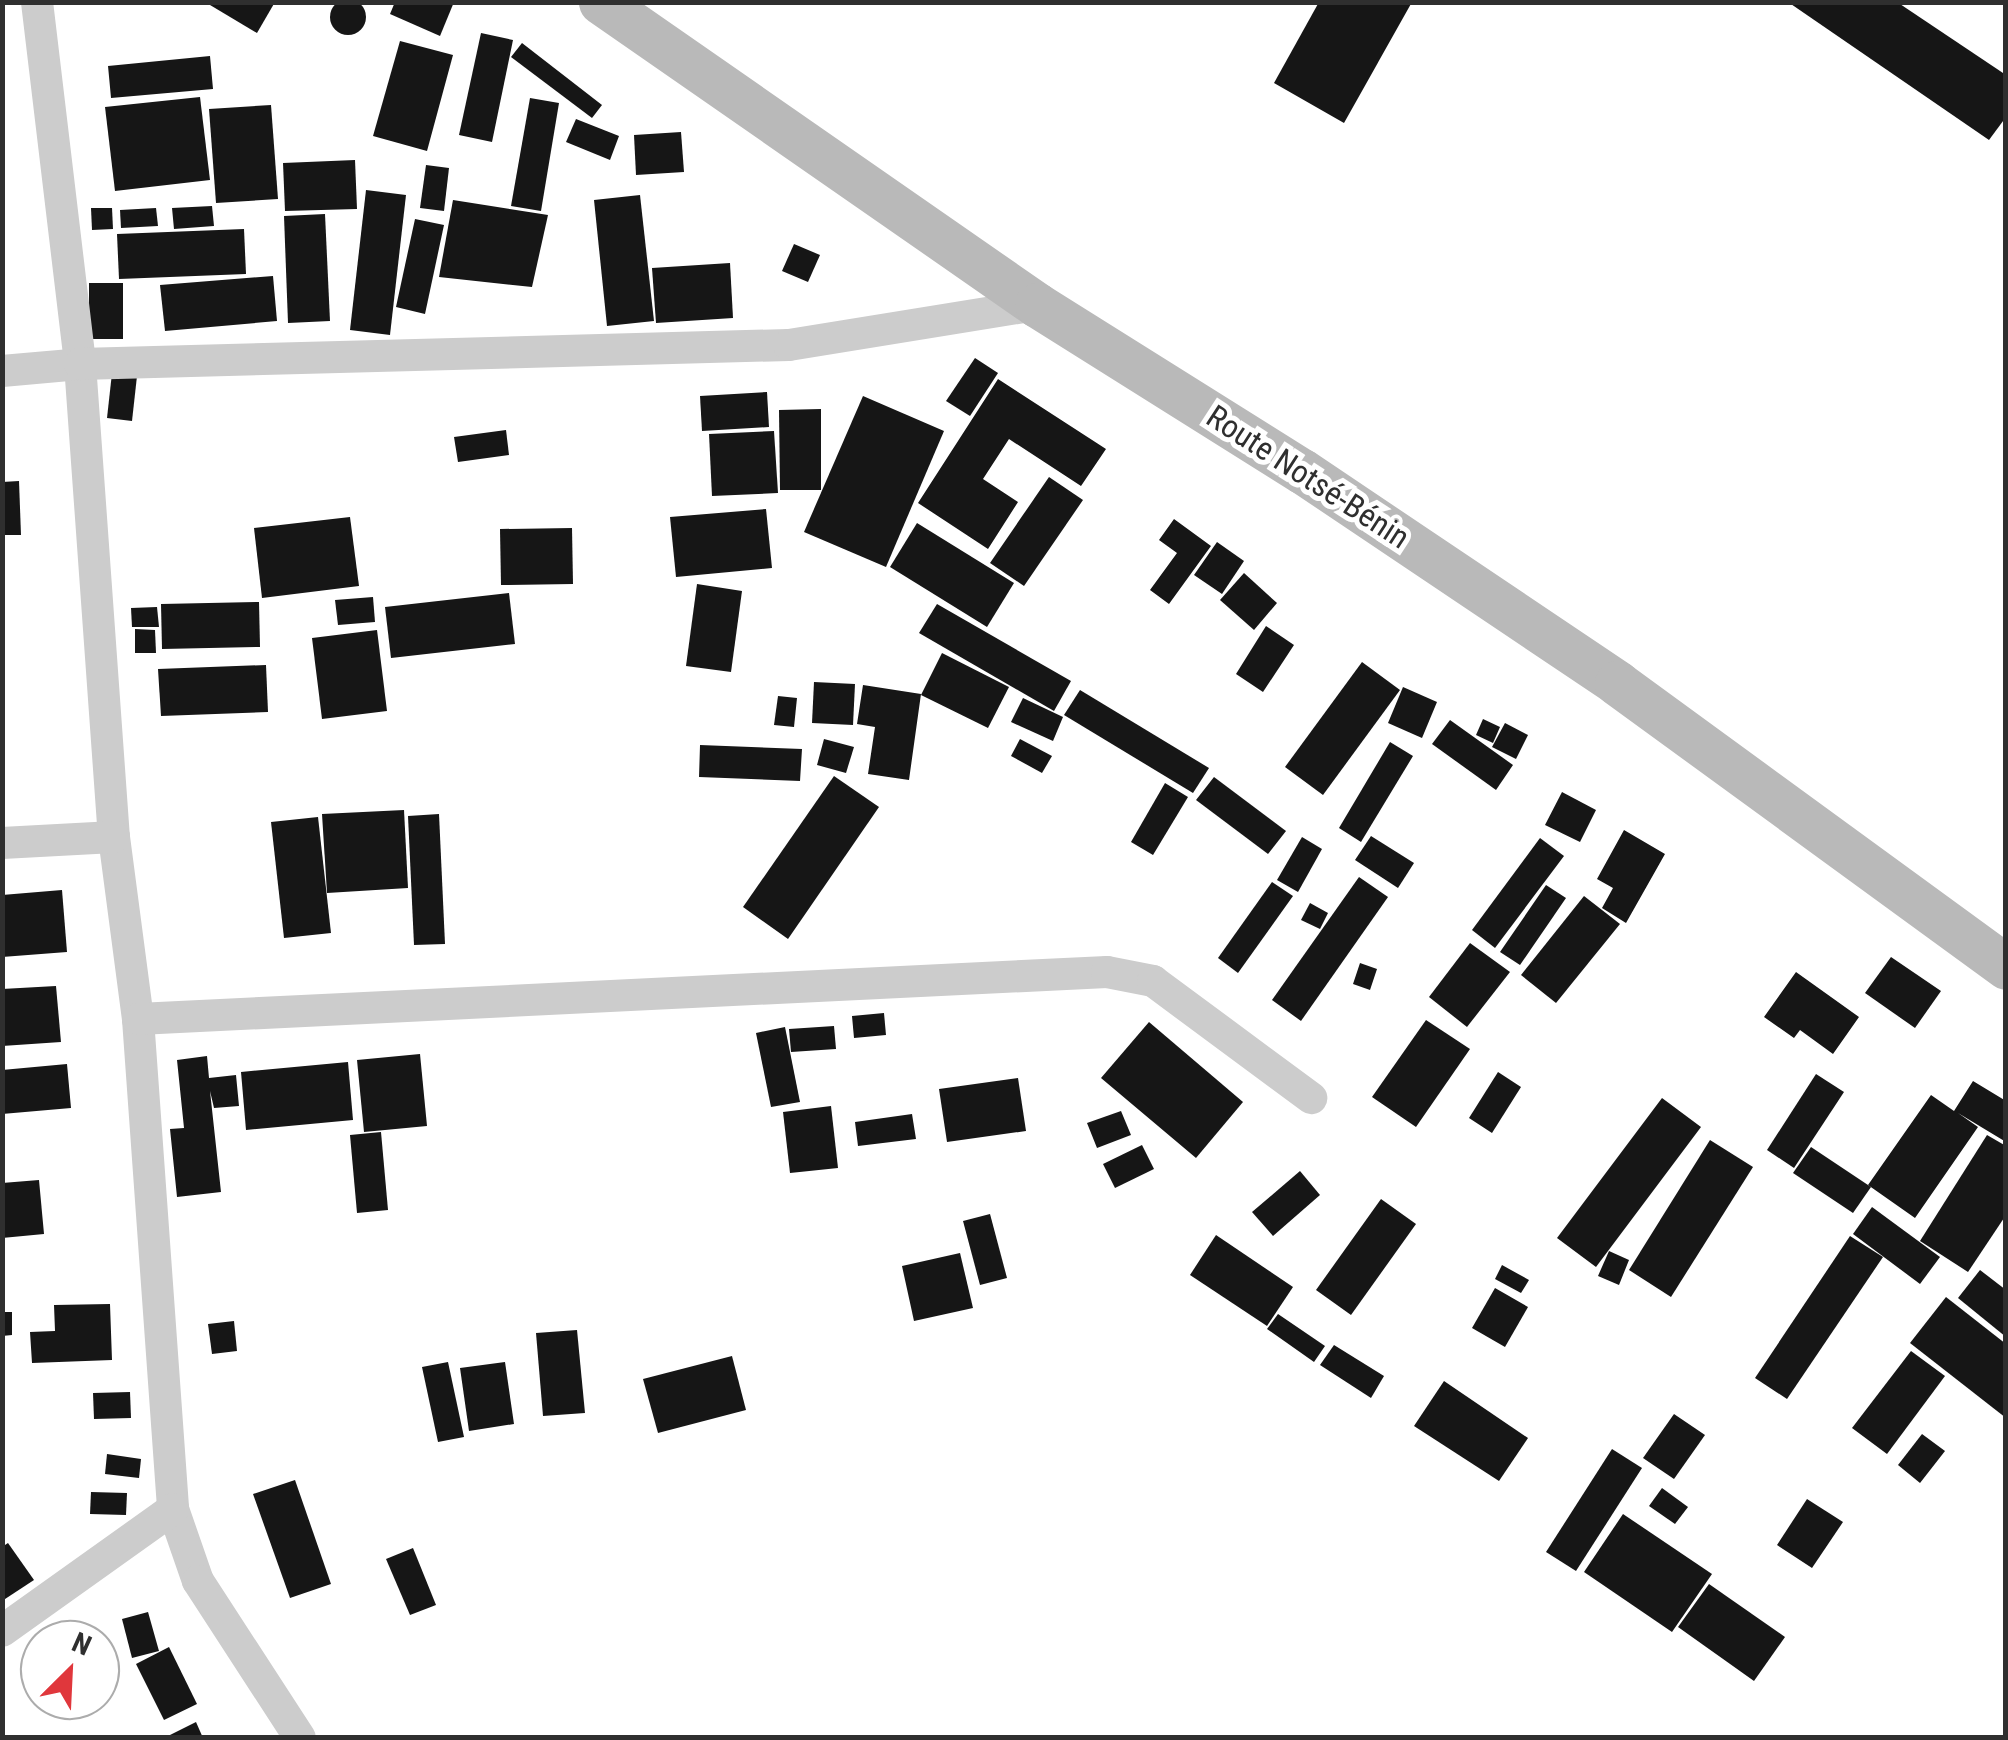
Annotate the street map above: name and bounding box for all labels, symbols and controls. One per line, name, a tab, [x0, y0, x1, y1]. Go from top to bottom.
street label: Route Notsé-Bénin	[1199, 397, 1417, 557]
north arrow	[20, 1620, 120, 1720]
text: N	[67, 1625, 96, 1663]

